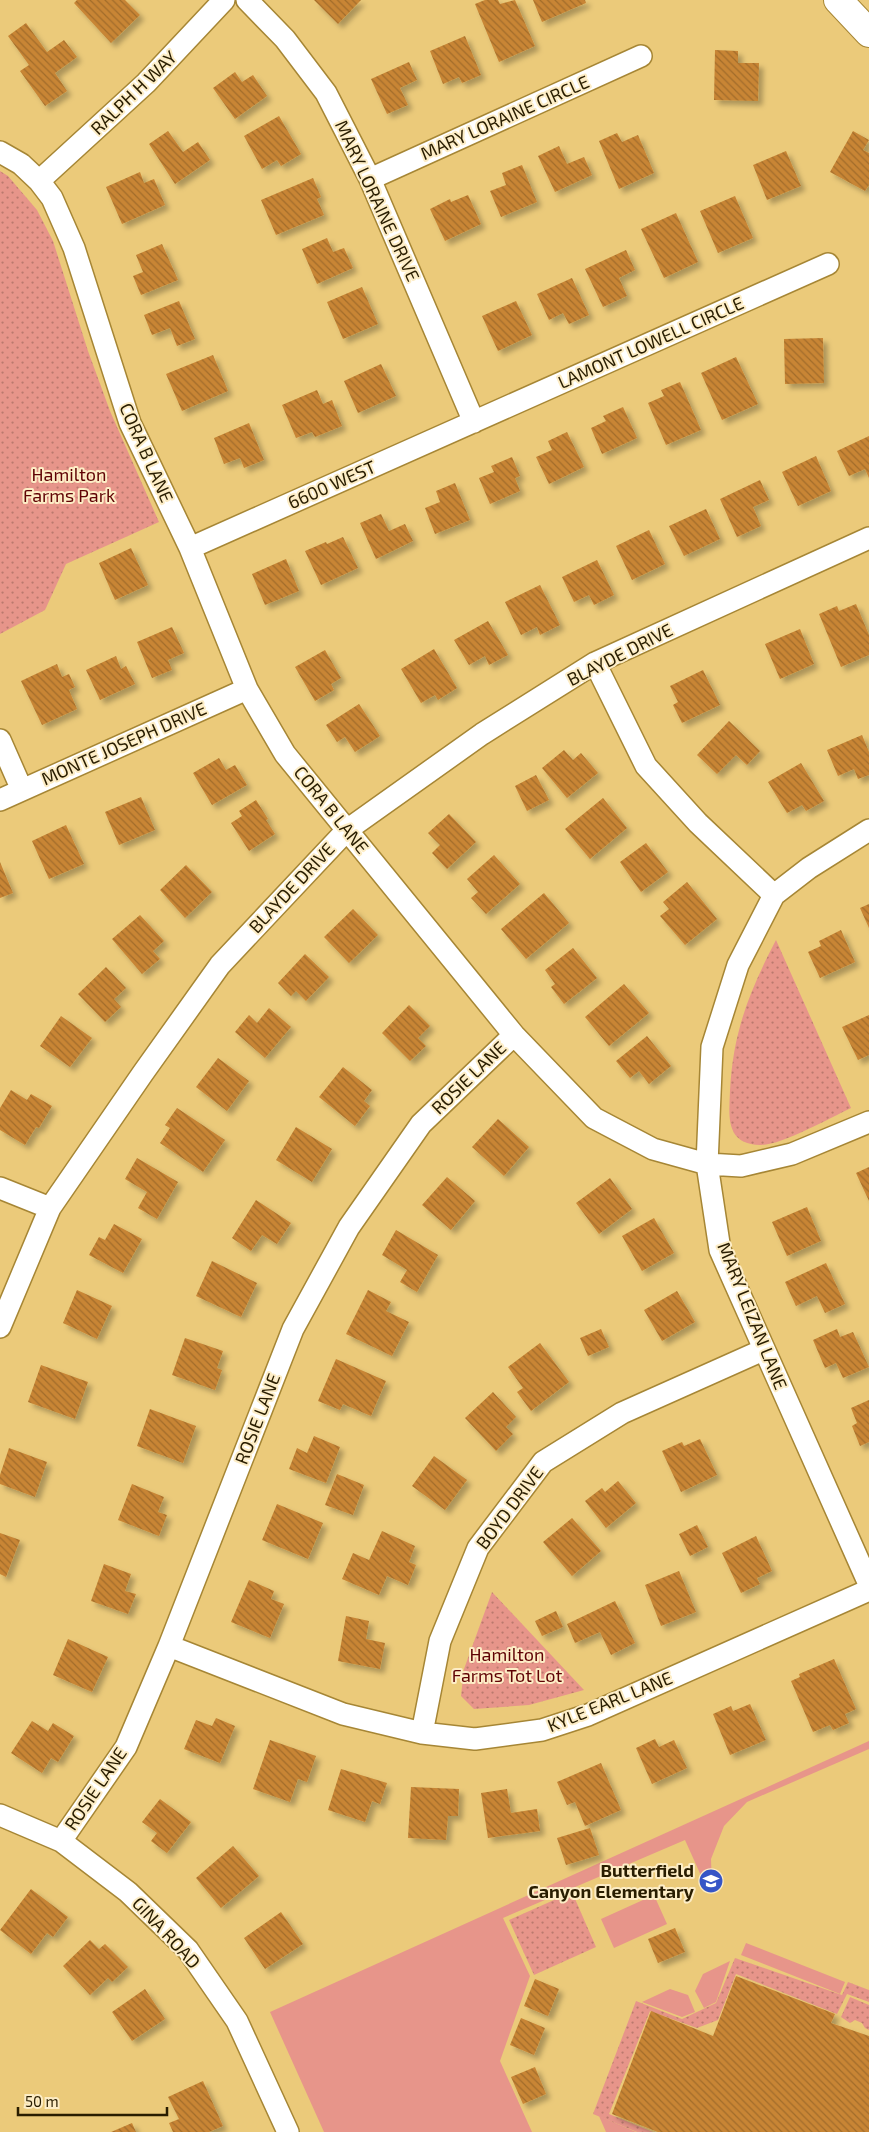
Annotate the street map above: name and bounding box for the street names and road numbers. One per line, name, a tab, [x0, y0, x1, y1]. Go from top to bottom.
street label: RALPH H WAY	[86, 45, 181, 139]
street label: MARY LORAINE CIRCLE	[417, 70, 592, 164]
street label: MARY LORAINE DRIVE	[331, 116, 425, 285]
street label: LAMONT LOWELL CIRCLE	[554, 291, 747, 393]
street label: CORA B LANE	[115, 400, 179, 506]
street label: 6600 WEST	[284, 455, 379, 513]
street label: BLAYDE DRIVE	[563, 618, 676, 690]
street label: MONTE JOSEPH DRIVE	[38, 697, 210, 789]
street label: CORA B LANE	[290, 761, 374, 858]
street label: BLAYDE DRIVE	[244, 837, 339, 937]
street label: ROSIE LANE	[426, 1036, 510, 1118]
street label: MARY LEIZAN LANE	[713, 1239, 793, 1393]
street label: ROSIE LANE	[230, 1370, 284, 1467]
street label: BOYD DRIVE	[471, 1462, 547, 1553]
street label: KYLE EARL LANE	[544, 1666, 675, 1736]
street label: ROSIE LANE	[59, 1743, 131, 1834]
street label: GINA ROAD	[128, 1892, 205, 1973]

